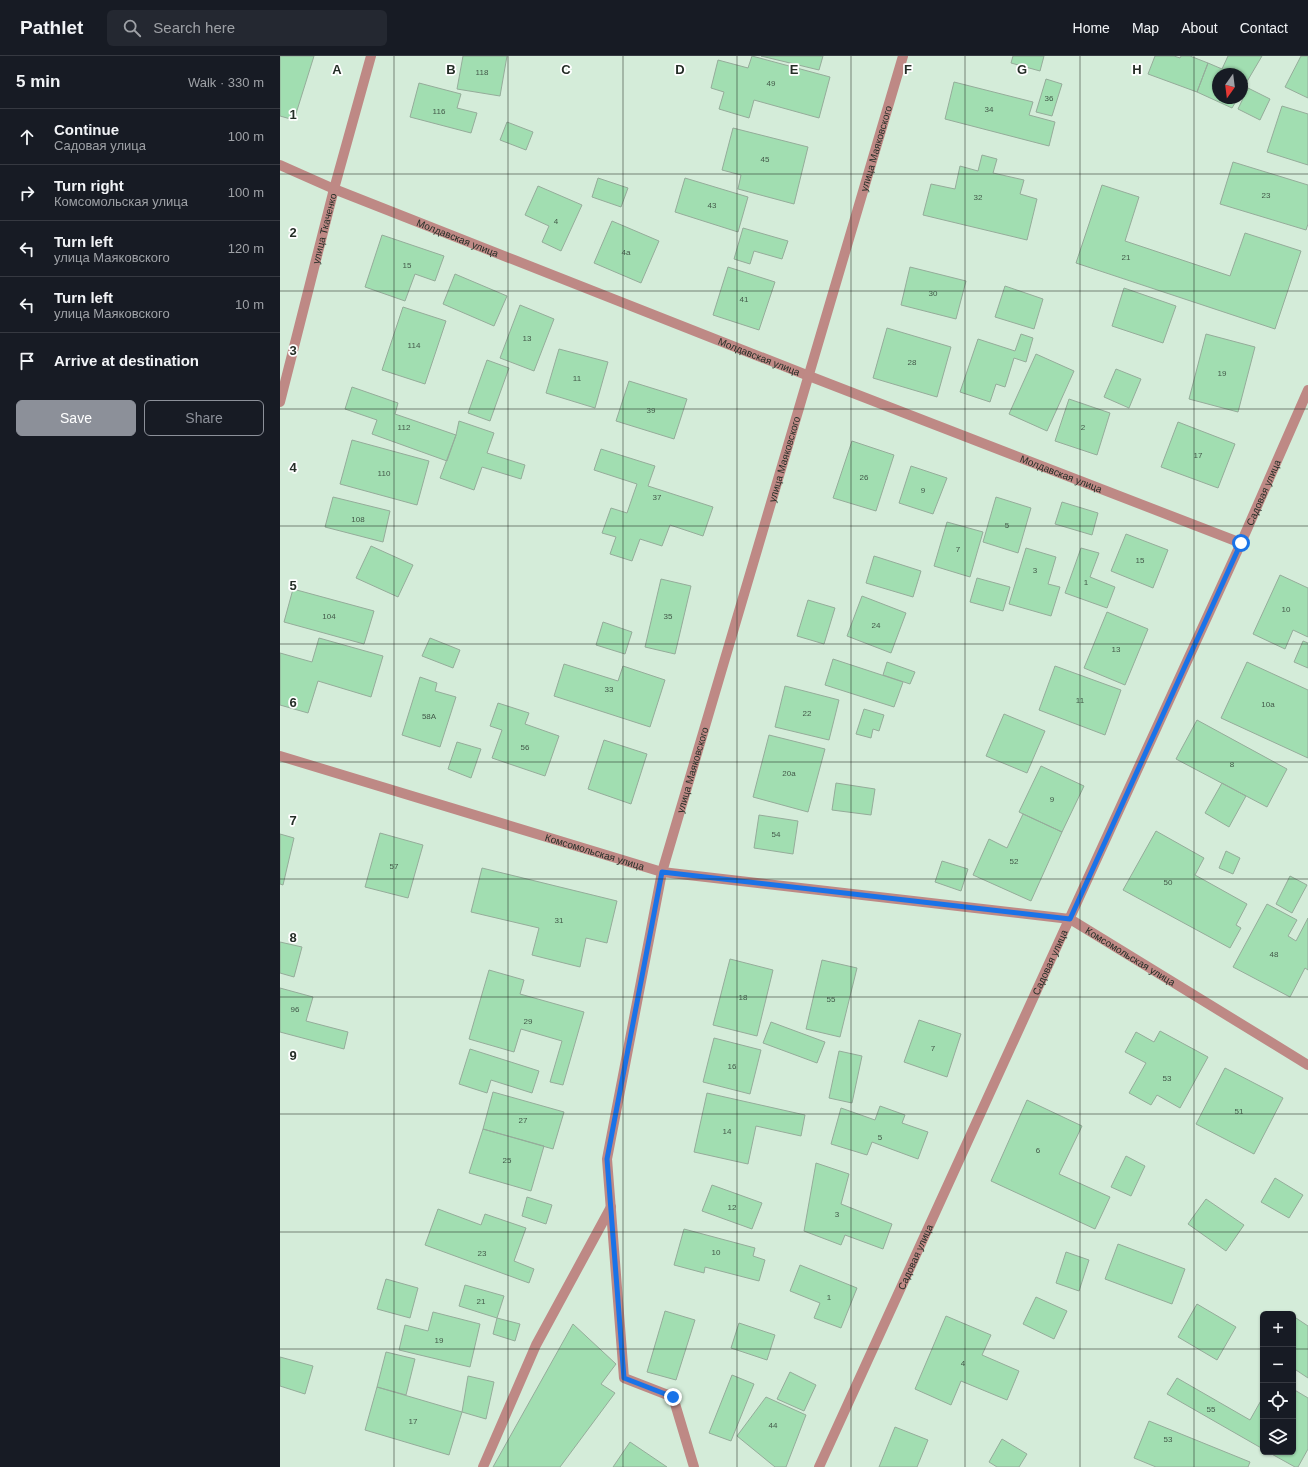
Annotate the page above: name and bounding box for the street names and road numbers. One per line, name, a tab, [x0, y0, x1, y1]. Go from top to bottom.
street label: улица Маяковского	[858, 104, 894, 193]
street label: улица Ткаченко	[310, 192, 339, 265]
street label: Молдавская улица	[415, 217, 500, 259]
street label: Молдавская улица	[716, 336, 802, 378]
street label: улица Маяковского	[767, 415, 802, 504]
street label: Молдавская улица	[1018, 453, 1104, 495]
street label: Садовая улица	[1244, 458, 1283, 527]
street label: улица Маяковского	[675, 725, 711, 814]
street label: Комсомольская улица	[544, 832, 646, 872]
street label: Комсомольская улица	[1083, 925, 1178, 988]
street label: Садовая улица	[1030, 927, 1070, 997]
street label: Садовая улица	[896, 1222, 935, 1292]

